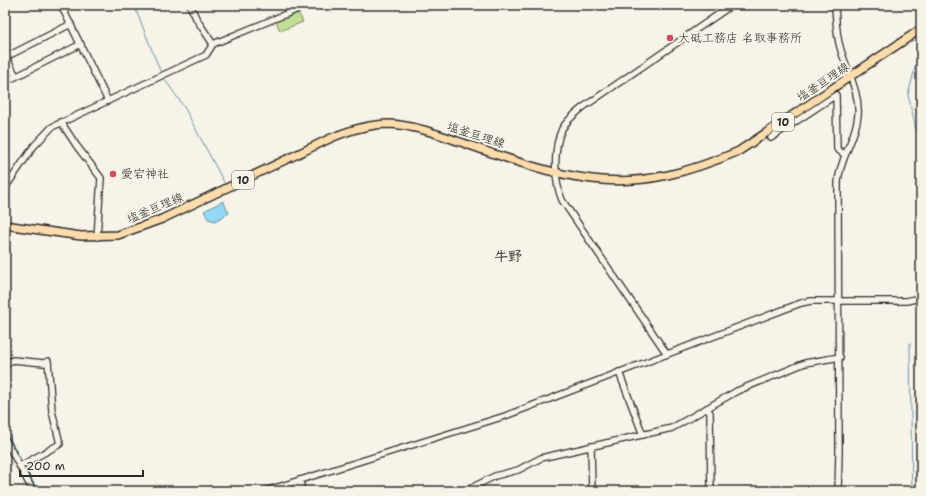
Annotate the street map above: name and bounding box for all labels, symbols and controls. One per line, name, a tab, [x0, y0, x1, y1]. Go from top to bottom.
place label: 大砥工務店 名取事務所	[678, 30, 802, 46]
marker: 大砥工務店 名取事務所	[665, 33, 675, 43]
street label: 塩釜亘理線	[794, 59, 852, 105]
road number: 10	[772, 113, 794, 131]
street label: 塩釜亘理線	[445, 118, 507, 152]
place label: 愛宕神社	[121, 166, 169, 182]
marker: 愛宕神社	[108, 169, 118, 179]
road number: 10	[232, 171, 254, 189]
street label: 塩釜亘理線	[124, 189, 186, 227]
district label: 牛野	[494, 247, 522, 265]
scale bar	[20, 452, 143, 478]
text: 200 m	[26, 458, 65, 474]

